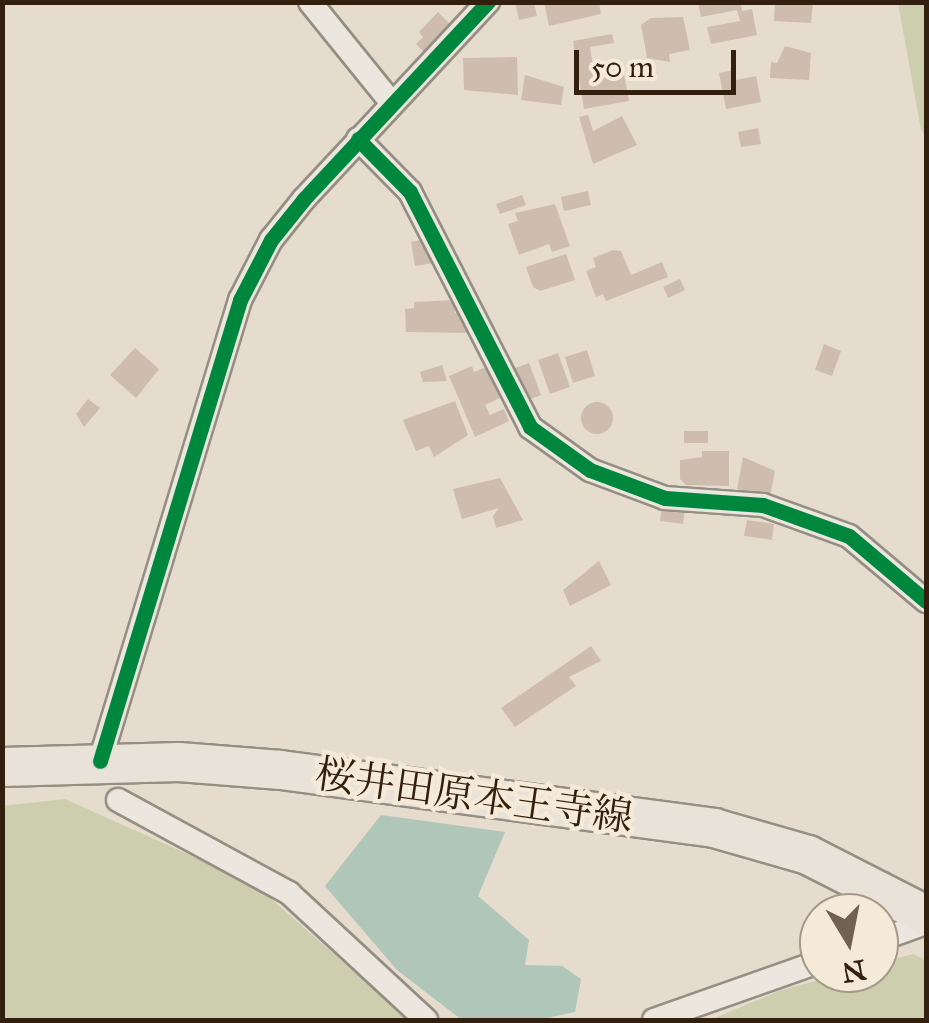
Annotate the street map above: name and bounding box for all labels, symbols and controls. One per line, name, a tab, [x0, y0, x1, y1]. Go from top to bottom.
scale bar	[579, 30, 742, 92]
text: 50 m	[591, 49, 654, 85]
street label: 桜井田原本王寺線	[312, 750, 636, 842]
north arrow	[799, 893, 899, 993]
text: N	[839, 952, 869, 990]

